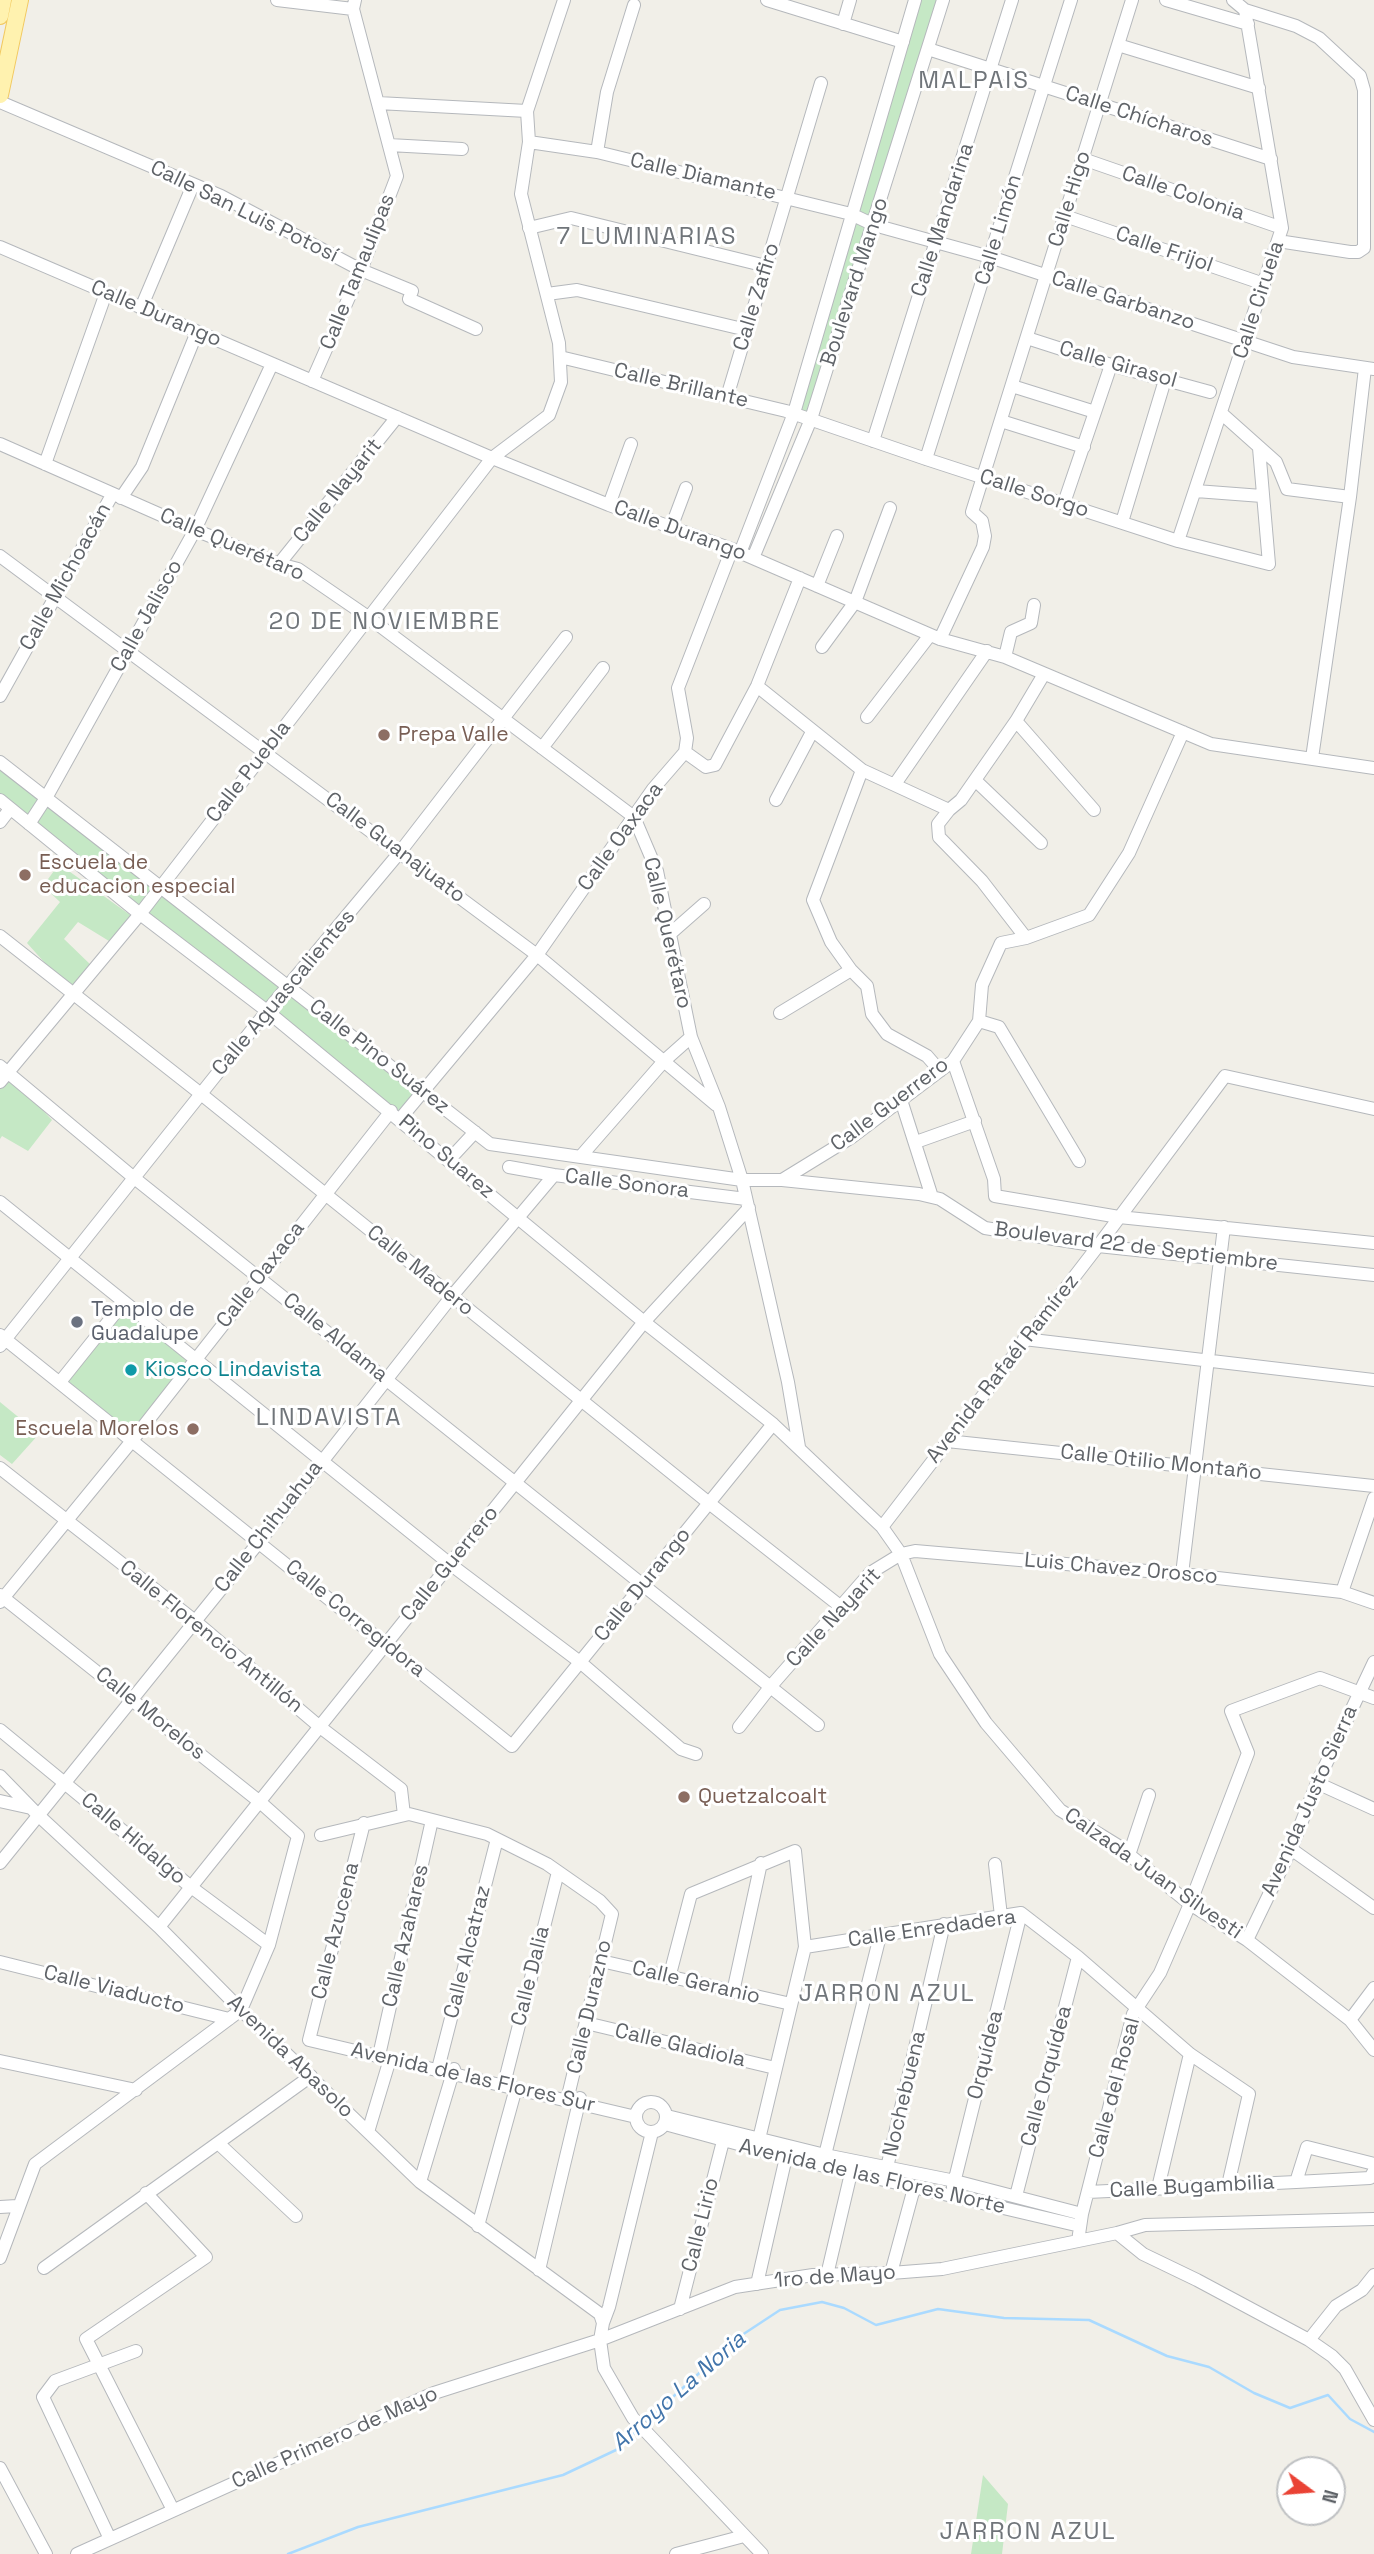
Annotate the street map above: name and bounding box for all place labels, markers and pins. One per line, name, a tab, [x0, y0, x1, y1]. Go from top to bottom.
place label: Prepa Valle	[398, 722, 509, 748]
marker: Prepa Valle	[376, 727, 392, 743]
place label: Escuela de educacion especial	[39, 850, 235, 900]
marker: Escuela de educacion especial	[17, 867, 33, 883]
place label: Templo de Guadalupe	[91, 1297, 199, 1347]
marker: Templo de Guadalupe	[69, 1314, 85, 1330]
place label: Kiosco Lindavista	[145, 1357, 321, 1383]
marker: Kiosco Lindavista	[123, 1362, 139, 1378]
place label: Escuela Morelos	[15, 1416, 179, 1442]
marker: Escuela Morelos	[185, 1421, 201, 1437]
place label: Quetzalcoalt	[698, 1784, 827, 1810]
marker: Quetzalcoalt	[676, 1789, 692, 1805]

